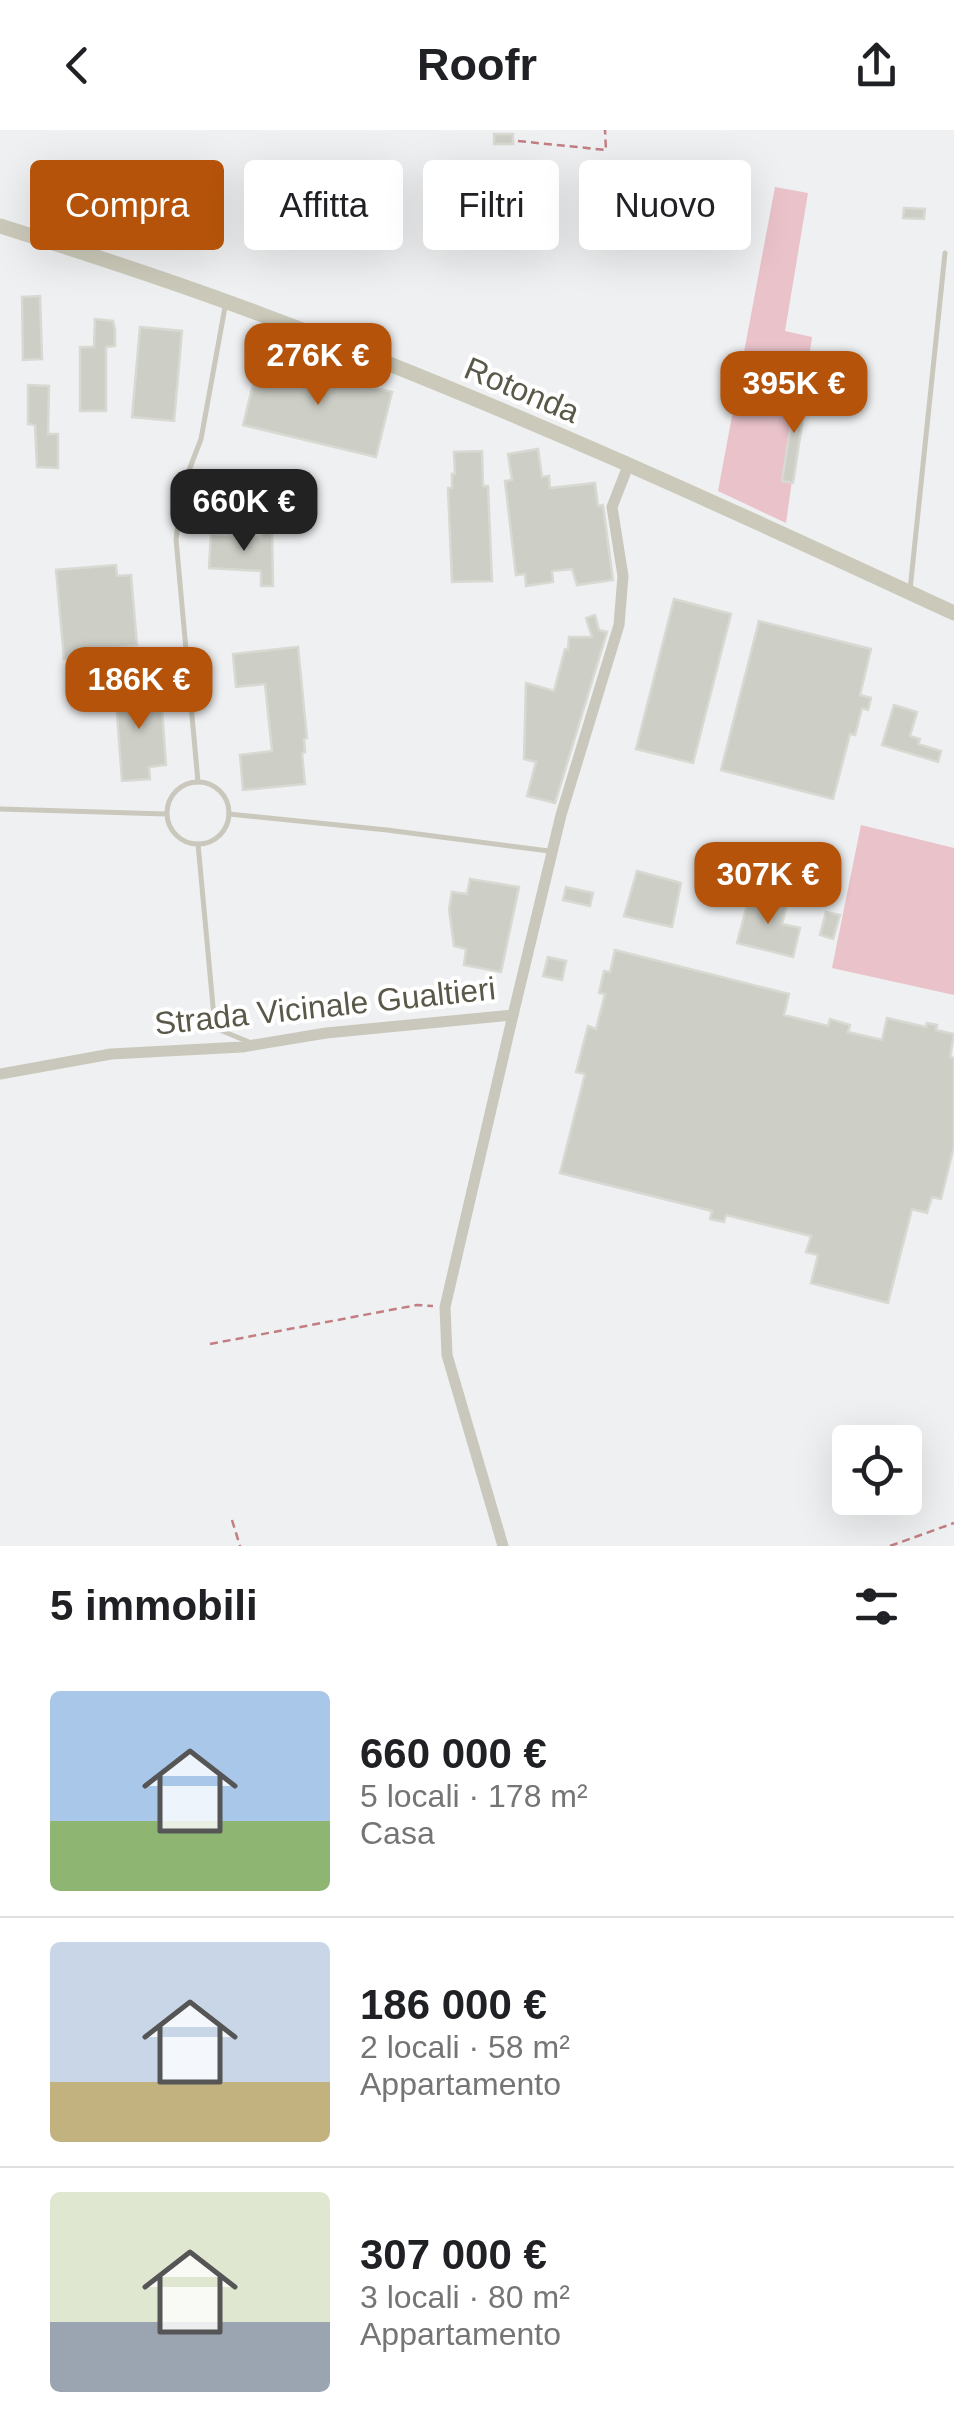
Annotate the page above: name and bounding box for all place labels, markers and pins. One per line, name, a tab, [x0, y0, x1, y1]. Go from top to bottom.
pin: 276K €	[237, 323, 399, 408]
pin: 395K €	[713, 351, 875, 436]
pin: 660K €	[163, 469, 325, 554]
pin: 186K €	[58, 647, 220, 732]
pin: 307K €	[687, 842, 849, 927]

